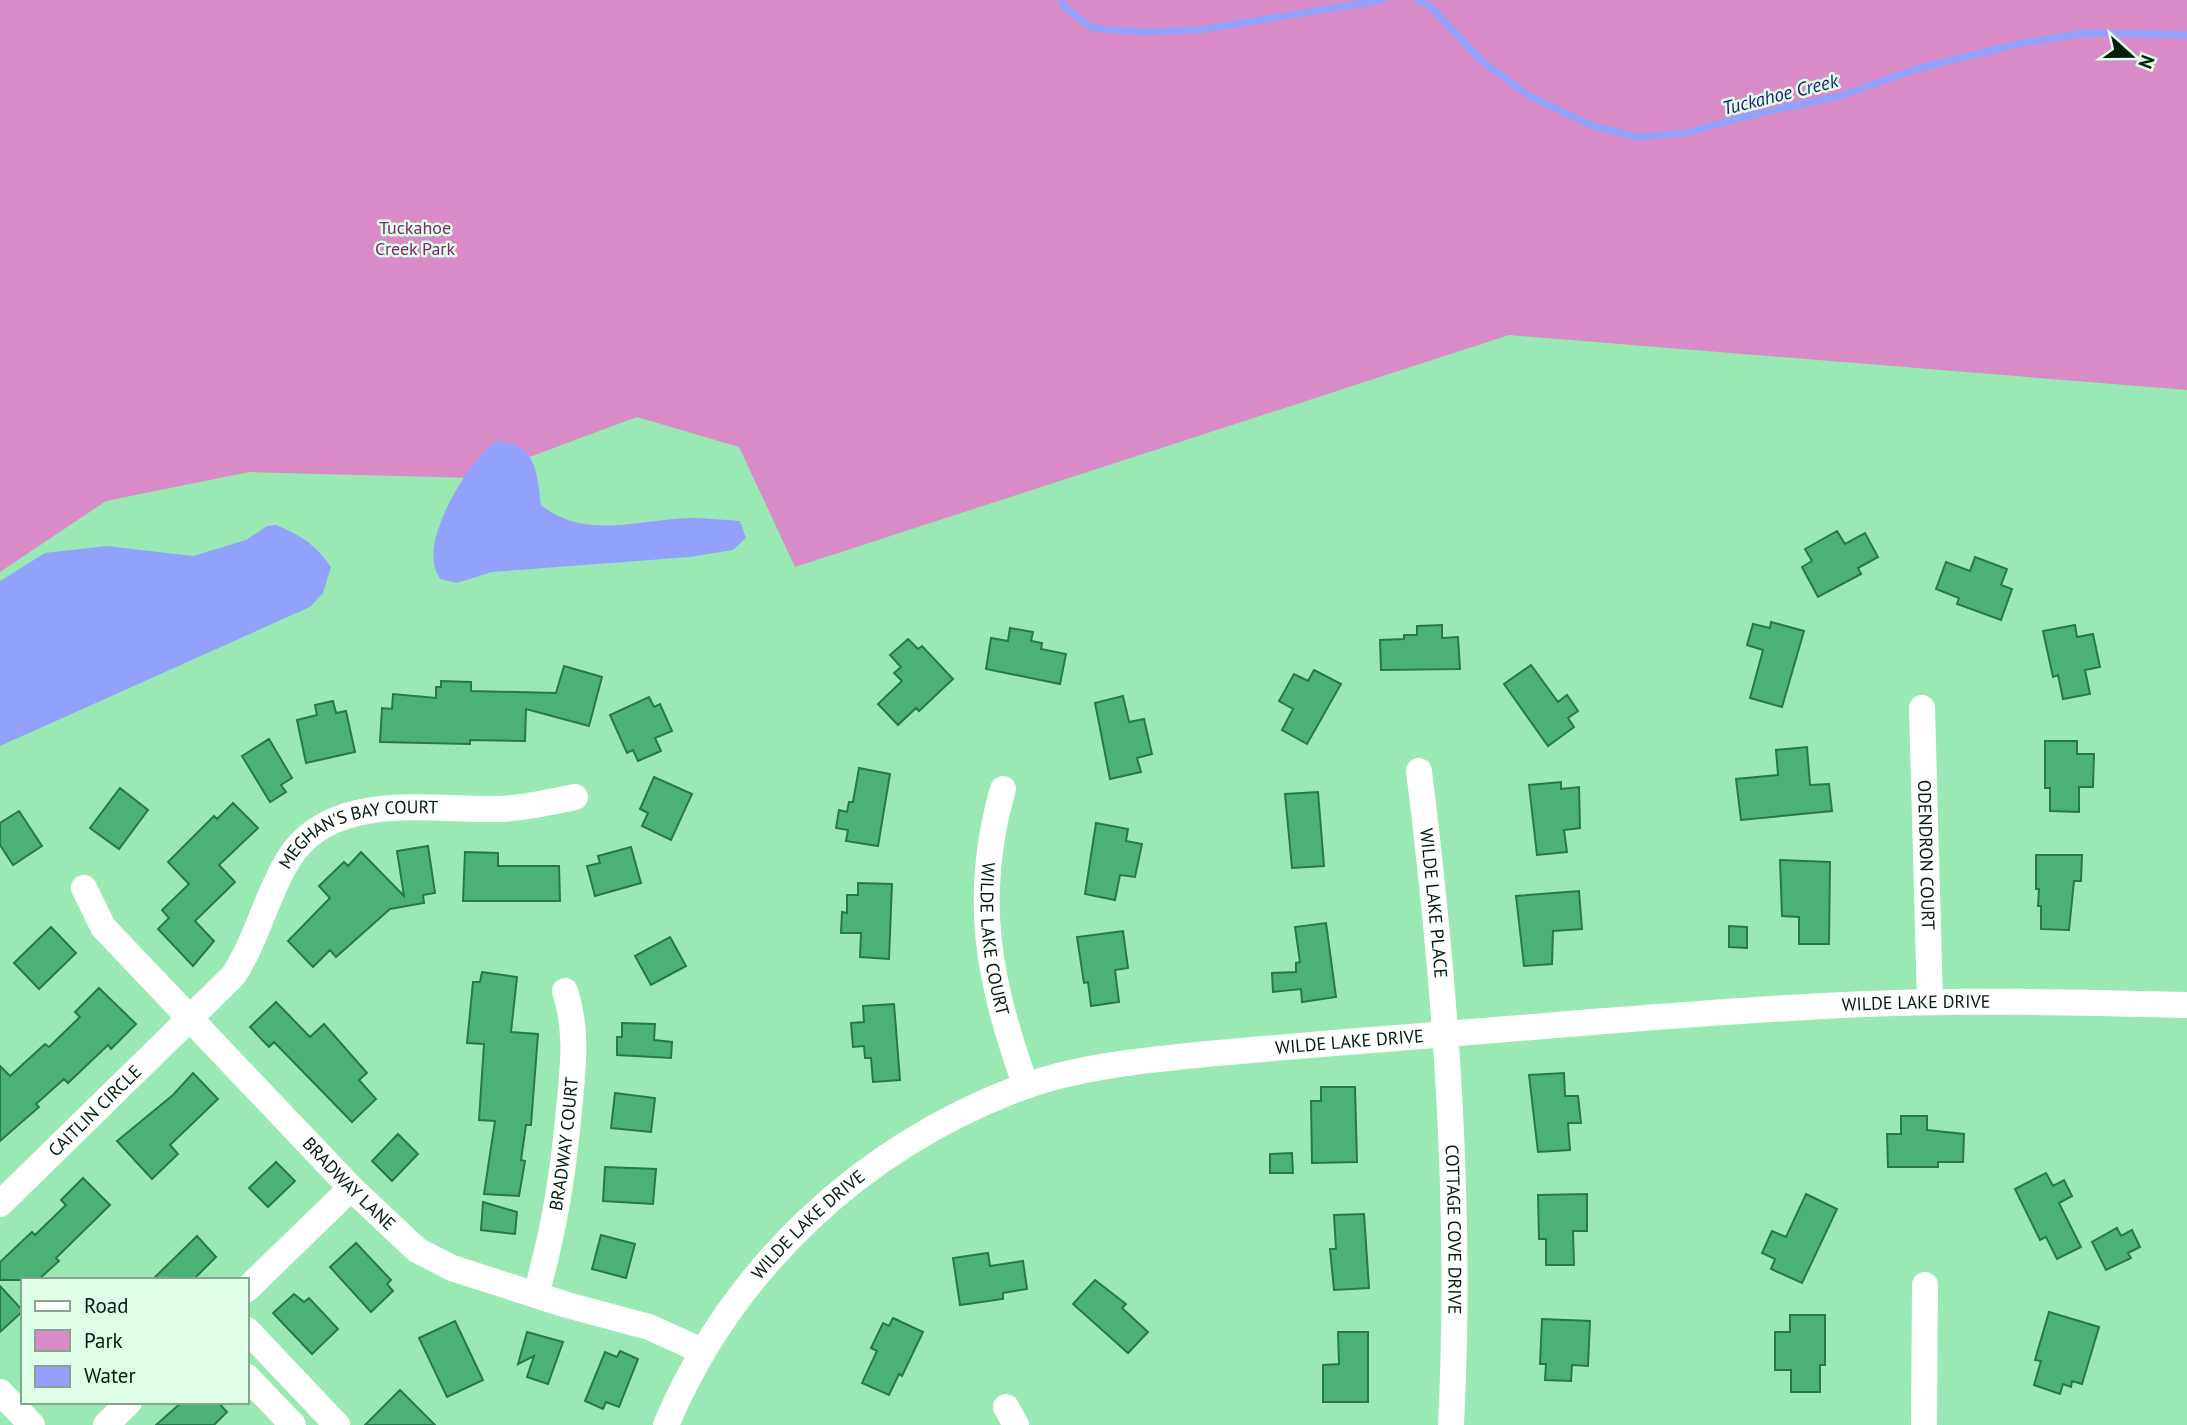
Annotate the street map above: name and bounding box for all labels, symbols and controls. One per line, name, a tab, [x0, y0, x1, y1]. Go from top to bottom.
north arrow	[2096, 21, 2166, 91]
text: N	[2133, 52, 2160, 72]
water label: Tuckahoe Creek	[1720, 68, 1842, 120]
park label: Tuckahoe Creek Park	[375, 216, 455, 260]
street label: ODENDRON COURT	[1913, 779, 1940, 930]
street label: MEGHAN'S BAY COURT	[273, 795, 438, 873]
street label: WILDE LAKE PLACE	[1415, 827, 1453, 979]
street label: WILDE LAKE COURT	[976, 861, 1015, 1018]
street label: WILDE LAKE DRIVE	[1841, 990, 1990, 1016]
street label: WILDE LAKE DRIVE	[1274, 1024, 1424, 1059]
street label: CAITLIN CIRCLE	[43, 1060, 146, 1161]
street label: BRADWAY COURT	[544, 1076, 583, 1212]
street label: BRADWAY LANE	[298, 1132, 401, 1235]
street label: COTTAGE COVE DRIVE	[1441, 1144, 1467, 1315]
street label: WILDE LAKE DRIVE	[746, 1165, 869, 1284]
legend	[21, 1278, 248, 1404]
text: Road	[84, 1292, 128, 1319]
text: Park	[84, 1327, 123, 1354]
text: Water	[84, 1362, 136, 1389]

